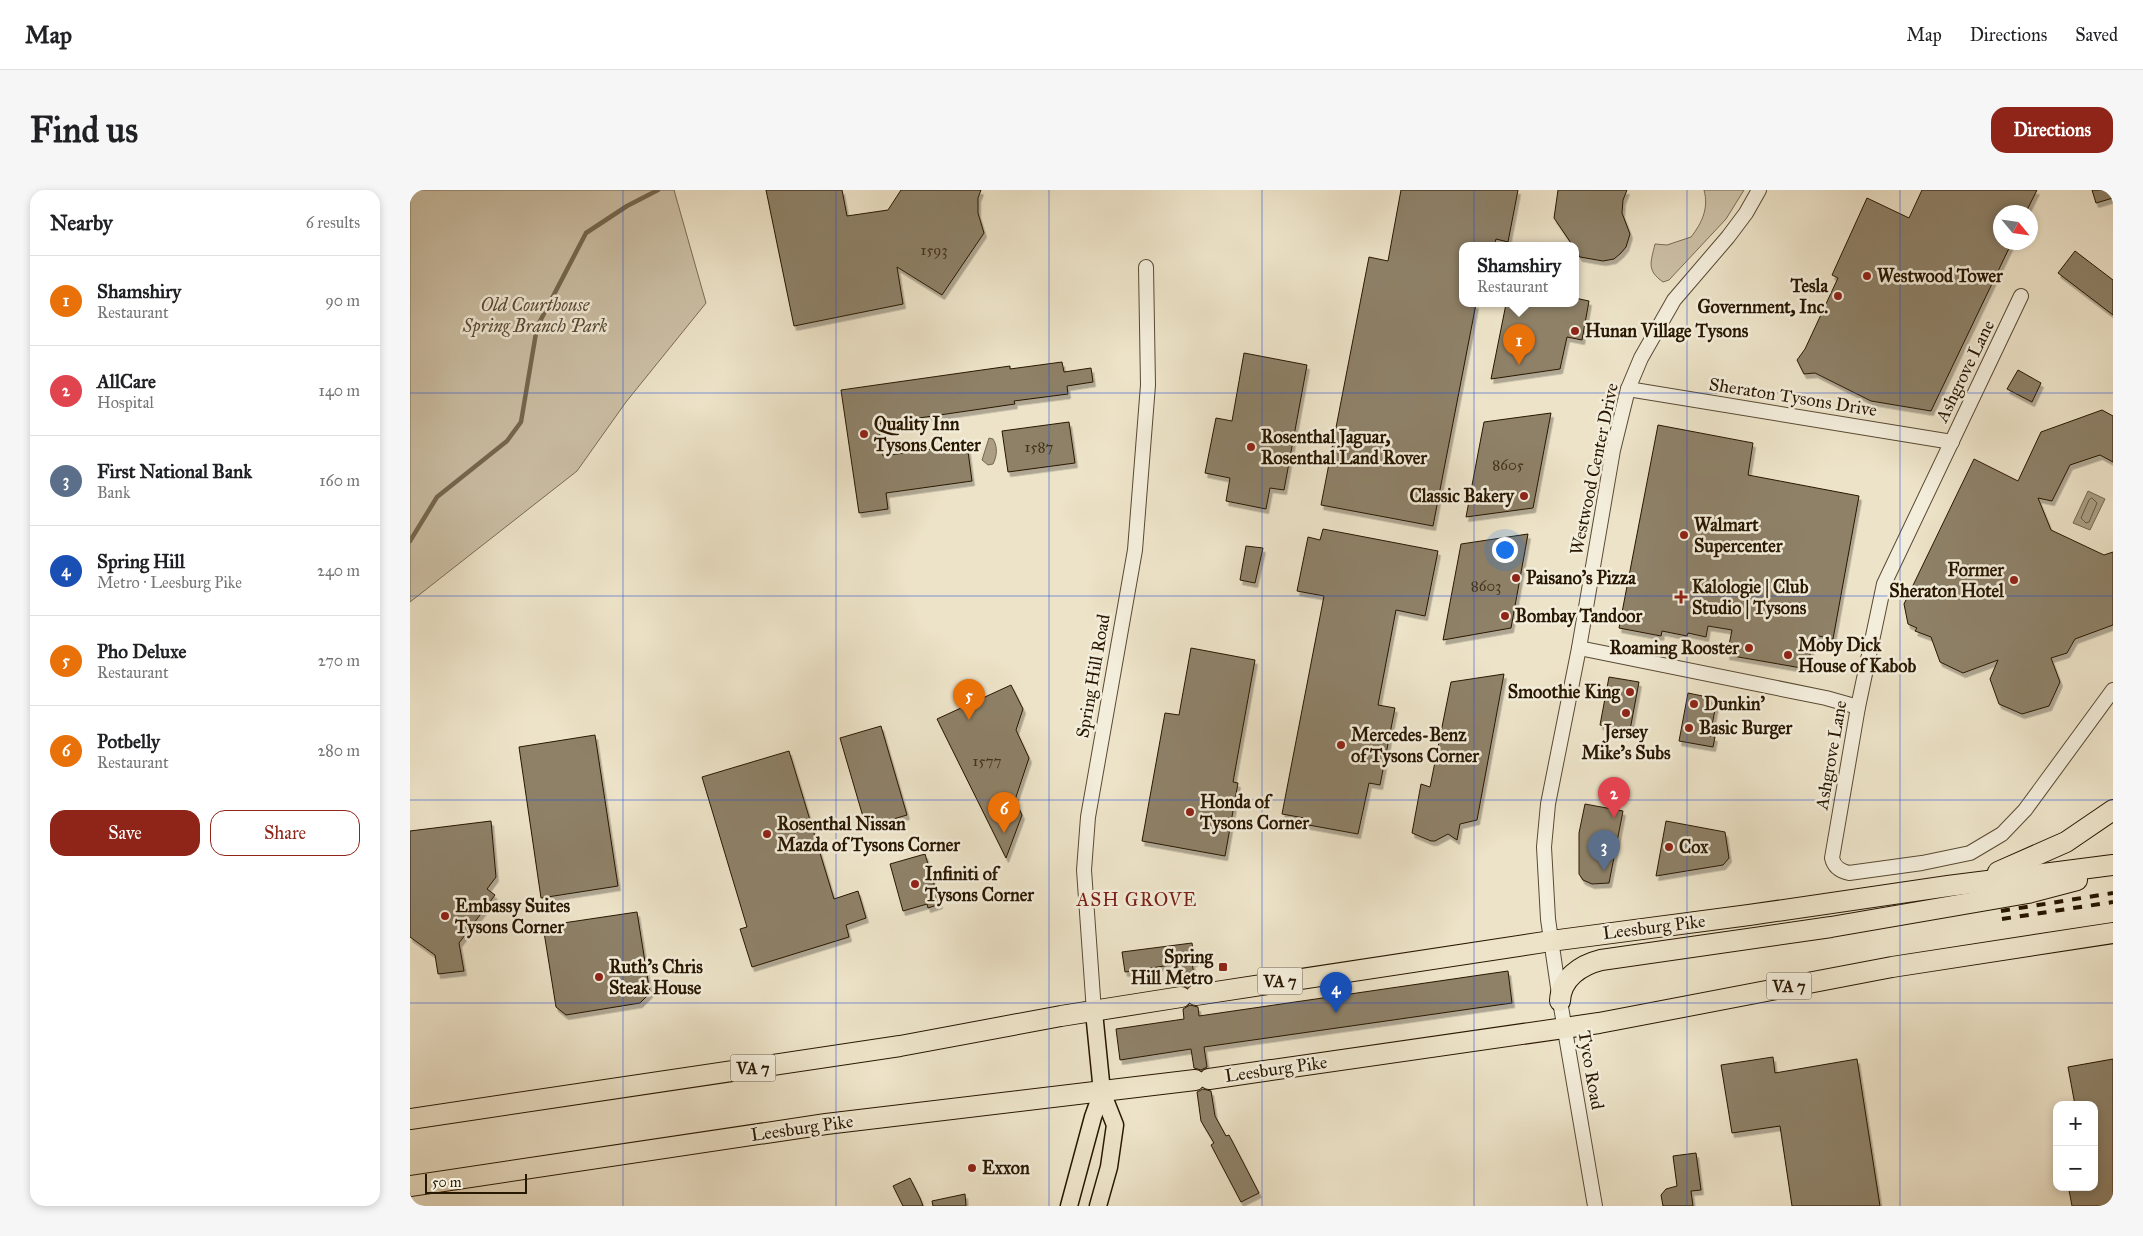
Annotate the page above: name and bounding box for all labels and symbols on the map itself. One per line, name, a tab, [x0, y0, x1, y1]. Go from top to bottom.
north arrow	[1993, 205, 2038, 250]
house number: 1593	[921, 241, 947, 259]
place label: Westwood Tower	[1877, 265, 2004, 287]
marker: Westwood Tower	[1861, 270, 1873, 282]
place label: Tesla Government, Inc.	[1697, 275, 1828, 318]
marker: Tesla Government, Inc.	[1832, 290, 1844, 302]
park label: Old Courthouse Spring Branch Park	[462, 294, 607, 338]
street label: Ashgrove Lane	[1930, 316, 2000, 427]
place label: Hunan Village Tysons	[1585, 320, 1749, 343]
pin: 1	[1503, 324, 1535, 365]
marker: Hunan Village Tysons	[1569, 325, 1581, 337]
street label: Sheraton Tysons Drive	[1707, 373, 1879, 421]
street label: Westwood Center Drive	[1565, 381, 1623, 557]
place label: Quality Inn Tysons Center	[873, 413, 982, 457]
place label: Rosenthal Jaguar, Rosenthal Land Rover	[1261, 426, 1428, 469]
marker: Quality Inn Tysons Center	[858, 428, 870, 440]
house number: 1587	[1025, 438, 1053, 456]
marker: Rosenthal Jaguar, Rosenthal Land Rover	[1245, 441, 1257, 453]
house number: 8605	[1492, 456, 1524, 474]
place label: Classic Bakery	[1409, 485, 1516, 508]
marker: Classic Bakery	[1518, 490, 1530, 502]
place label: Walmart Supercenter	[1694, 514, 1784, 558]
marker: Walmart Supercenter	[1678, 529, 1690, 541]
your location	[1492, 537, 1518, 563]
place label: Former Sheraton Hotel	[1889, 559, 2005, 602]
place label: Paisano's Pizza	[1526, 567, 1636, 589]
marker: Paisano's Pizza	[1510, 572, 1522, 584]
marker: Former Sheraton Hotel	[2008, 574, 2020, 586]
place label: Kalologie | Club Studio | Tysons	[1692, 576, 1809, 620]
house number: 8603	[1471, 577, 1501, 595]
marker: Kalologie | Club Studio | Tysons	[1674, 590, 1688, 604]
place label: Bombay Tandoor	[1515, 605, 1643, 628]
marker: Bombay Tandoor	[1499, 610, 1511, 622]
street label: Spring Hill Road	[1071, 612, 1116, 740]
place label: Moby Dick House of Kabob	[1798, 634, 1917, 677]
place label: Roaming Rooster	[1609, 637, 1740, 660]
marker: Roaming Rooster	[1743, 642, 1755, 654]
marker: Moby Dick House of Kabob	[1782, 649, 1794, 661]
pin: 5	[953, 679, 985, 720]
place label: Smoothie King	[1508, 681, 1621, 704]
marker: Smoothie King	[1624, 686, 1636, 698]
place label: Dunkin'	[1704, 693, 1766, 715]
marker: Dunkin'	[1688, 698, 1700, 710]
street label: Ashgrove Lane	[1810, 699, 1852, 813]
marker: Jersey Mike's Subs	[1620, 707, 1632, 719]
place label: Basic Burger	[1699, 717, 1794, 740]
place label: Jersey Mike's Subs	[1581, 721, 1671, 764]
marker: Basic Burger	[1683, 722, 1695, 734]
place label: Mercedes-Benz of Tysons Corner	[1351, 724, 1480, 768]
marker: Mercedes-Benz of Tysons Corner	[1335, 739, 1347, 751]
house number: 1577	[973, 752, 1001, 770]
pin: 2	[1598, 777, 1630, 818]
place label: Honda of Tysons Corner	[1199, 791, 1310, 835]
pin: 6	[988, 792, 1020, 833]
marker: Honda of Tysons Corner	[1184, 806, 1196, 818]
place label: Rosenthal Nissan Mazda of Tysons Corner	[777, 813, 961, 857]
marker: Rosenthal Nissan Mazda of Tysons Corner	[761, 828, 773, 840]
pin: 3	[1588, 830, 1620, 871]
place label: Cox	[1679, 836, 1709, 858]
marker: Cox	[1663, 841, 1675, 853]
place label: Infiniti of Tysons Corner	[924, 863, 1035, 907]
marker: Infiniti of Tysons Corner	[909, 878, 921, 890]
district label: ASH GROVE	[1076, 888, 1197, 911]
place label: Embassy Suites Tysons Corner	[454, 895, 570, 939]
marker: Embassy Suites Tysons Corner	[439, 910, 451, 922]
street label: Leesburg Pike	[1601, 910, 1707, 945]
place label: Spring Hill Metro	[1131, 946, 1214, 989]
place label: Ruth's Chris Steak House	[609, 956, 703, 999]
marker: Spring Hill Metro	[1217, 961, 1229, 973]
road number: VA 7	[1258, 968, 1302, 994]
marker: Ruth's Chris Steak House	[593, 971, 605, 983]
pin: 4	[1320, 972, 1352, 1013]
road number: VA 7	[1766, 972, 1812, 999]
street label: Tyco Road	[1573, 1029, 1609, 1111]
street label: Leesburg Pike	[1223, 1051, 1329, 1088]
road number: VA 7	[730, 1054, 776, 1081]
street label: Leesburg Pike	[749, 1110, 855, 1147]
place label: Exxon	[982, 1157, 1030, 1179]
marker: Exxon	[966, 1162, 978, 1174]
scale bar	[425, 1171, 528, 1194]

